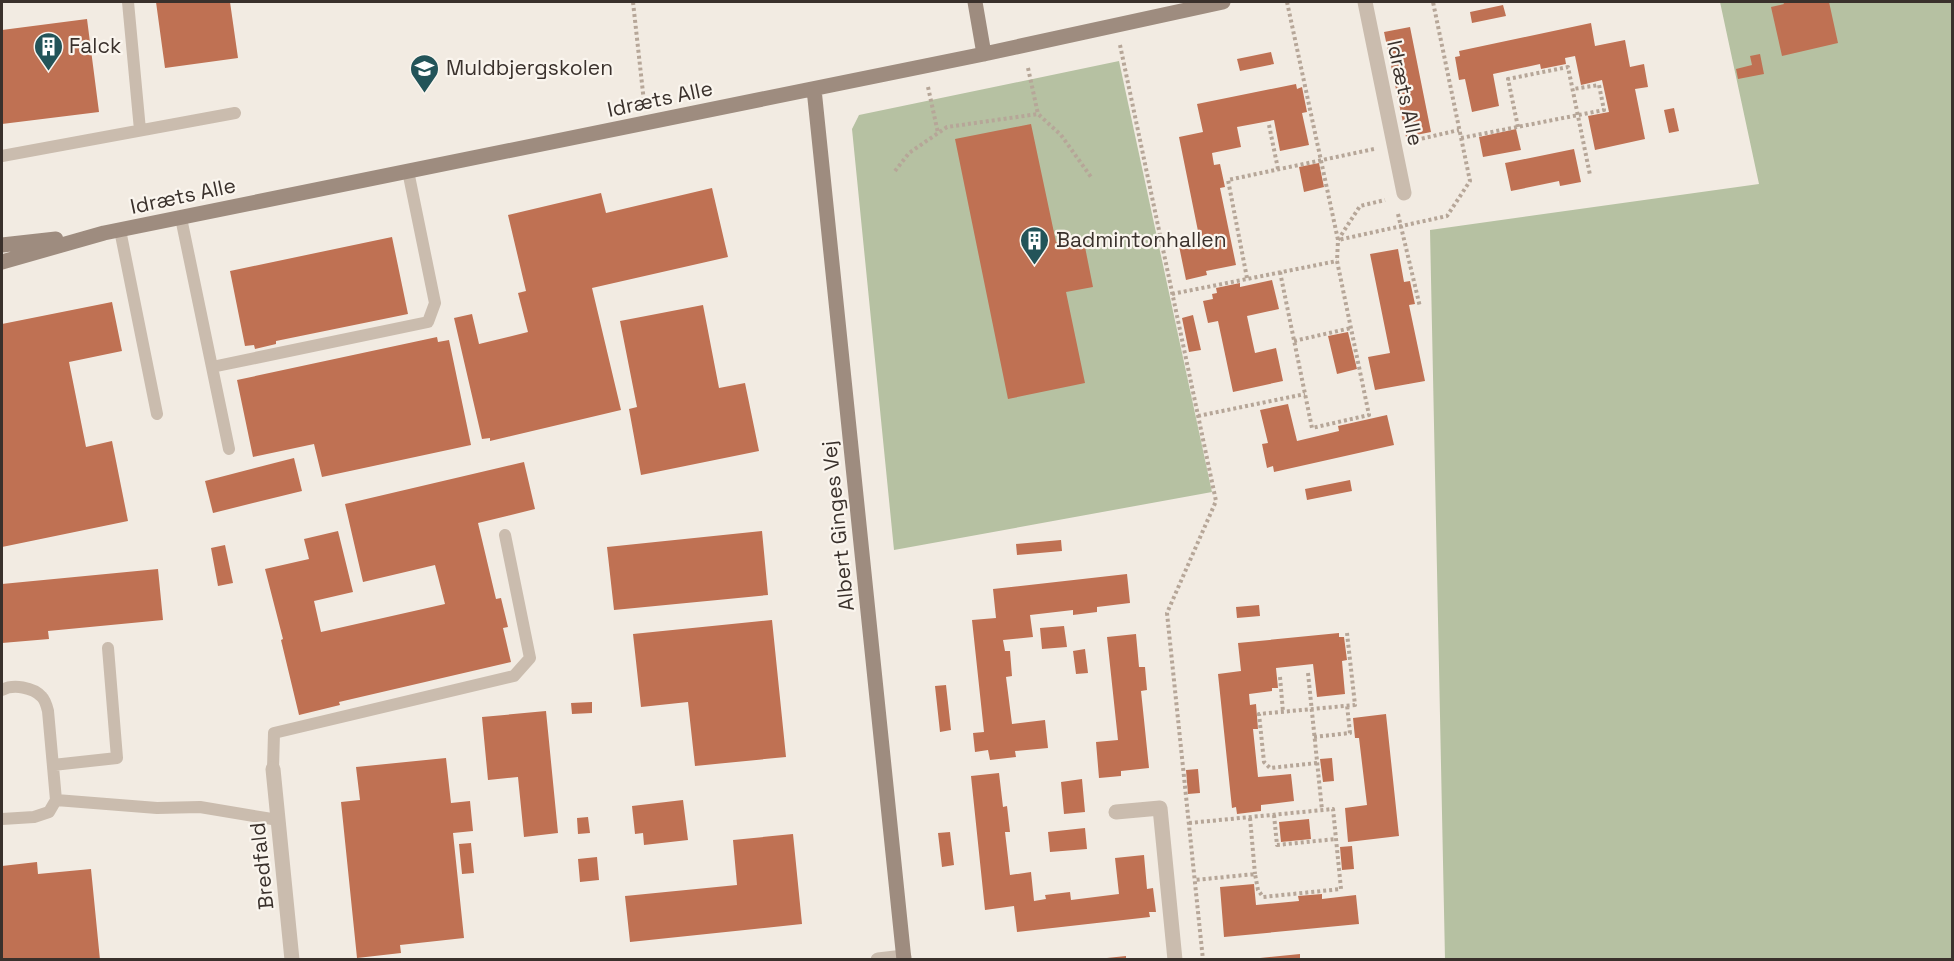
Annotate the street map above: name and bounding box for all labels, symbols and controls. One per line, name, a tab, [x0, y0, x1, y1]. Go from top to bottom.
building icon: Falck	[32, 30, 64, 72]
place label: Falck	[69, 32, 121, 59]
street label: Idræts Alle	[1381, 38, 1430, 148]
school or university icon: Muldbjergskolen	[409, 52, 441, 94]
place label: Muldbjergskolen	[446, 54, 613, 81]
street label: Idræts Alle	[605, 74, 715, 123]
street label: Idræts Alle	[128, 171, 238, 220]
building icon: Badmintonhallen	[1019, 224, 1051, 266]
place label: Badmintonhallen	[1056, 226, 1227, 253]
street label: Albert Ginges Vej	[815, 440, 860, 613]
street label: Bredfald	[244, 821, 279, 911]

